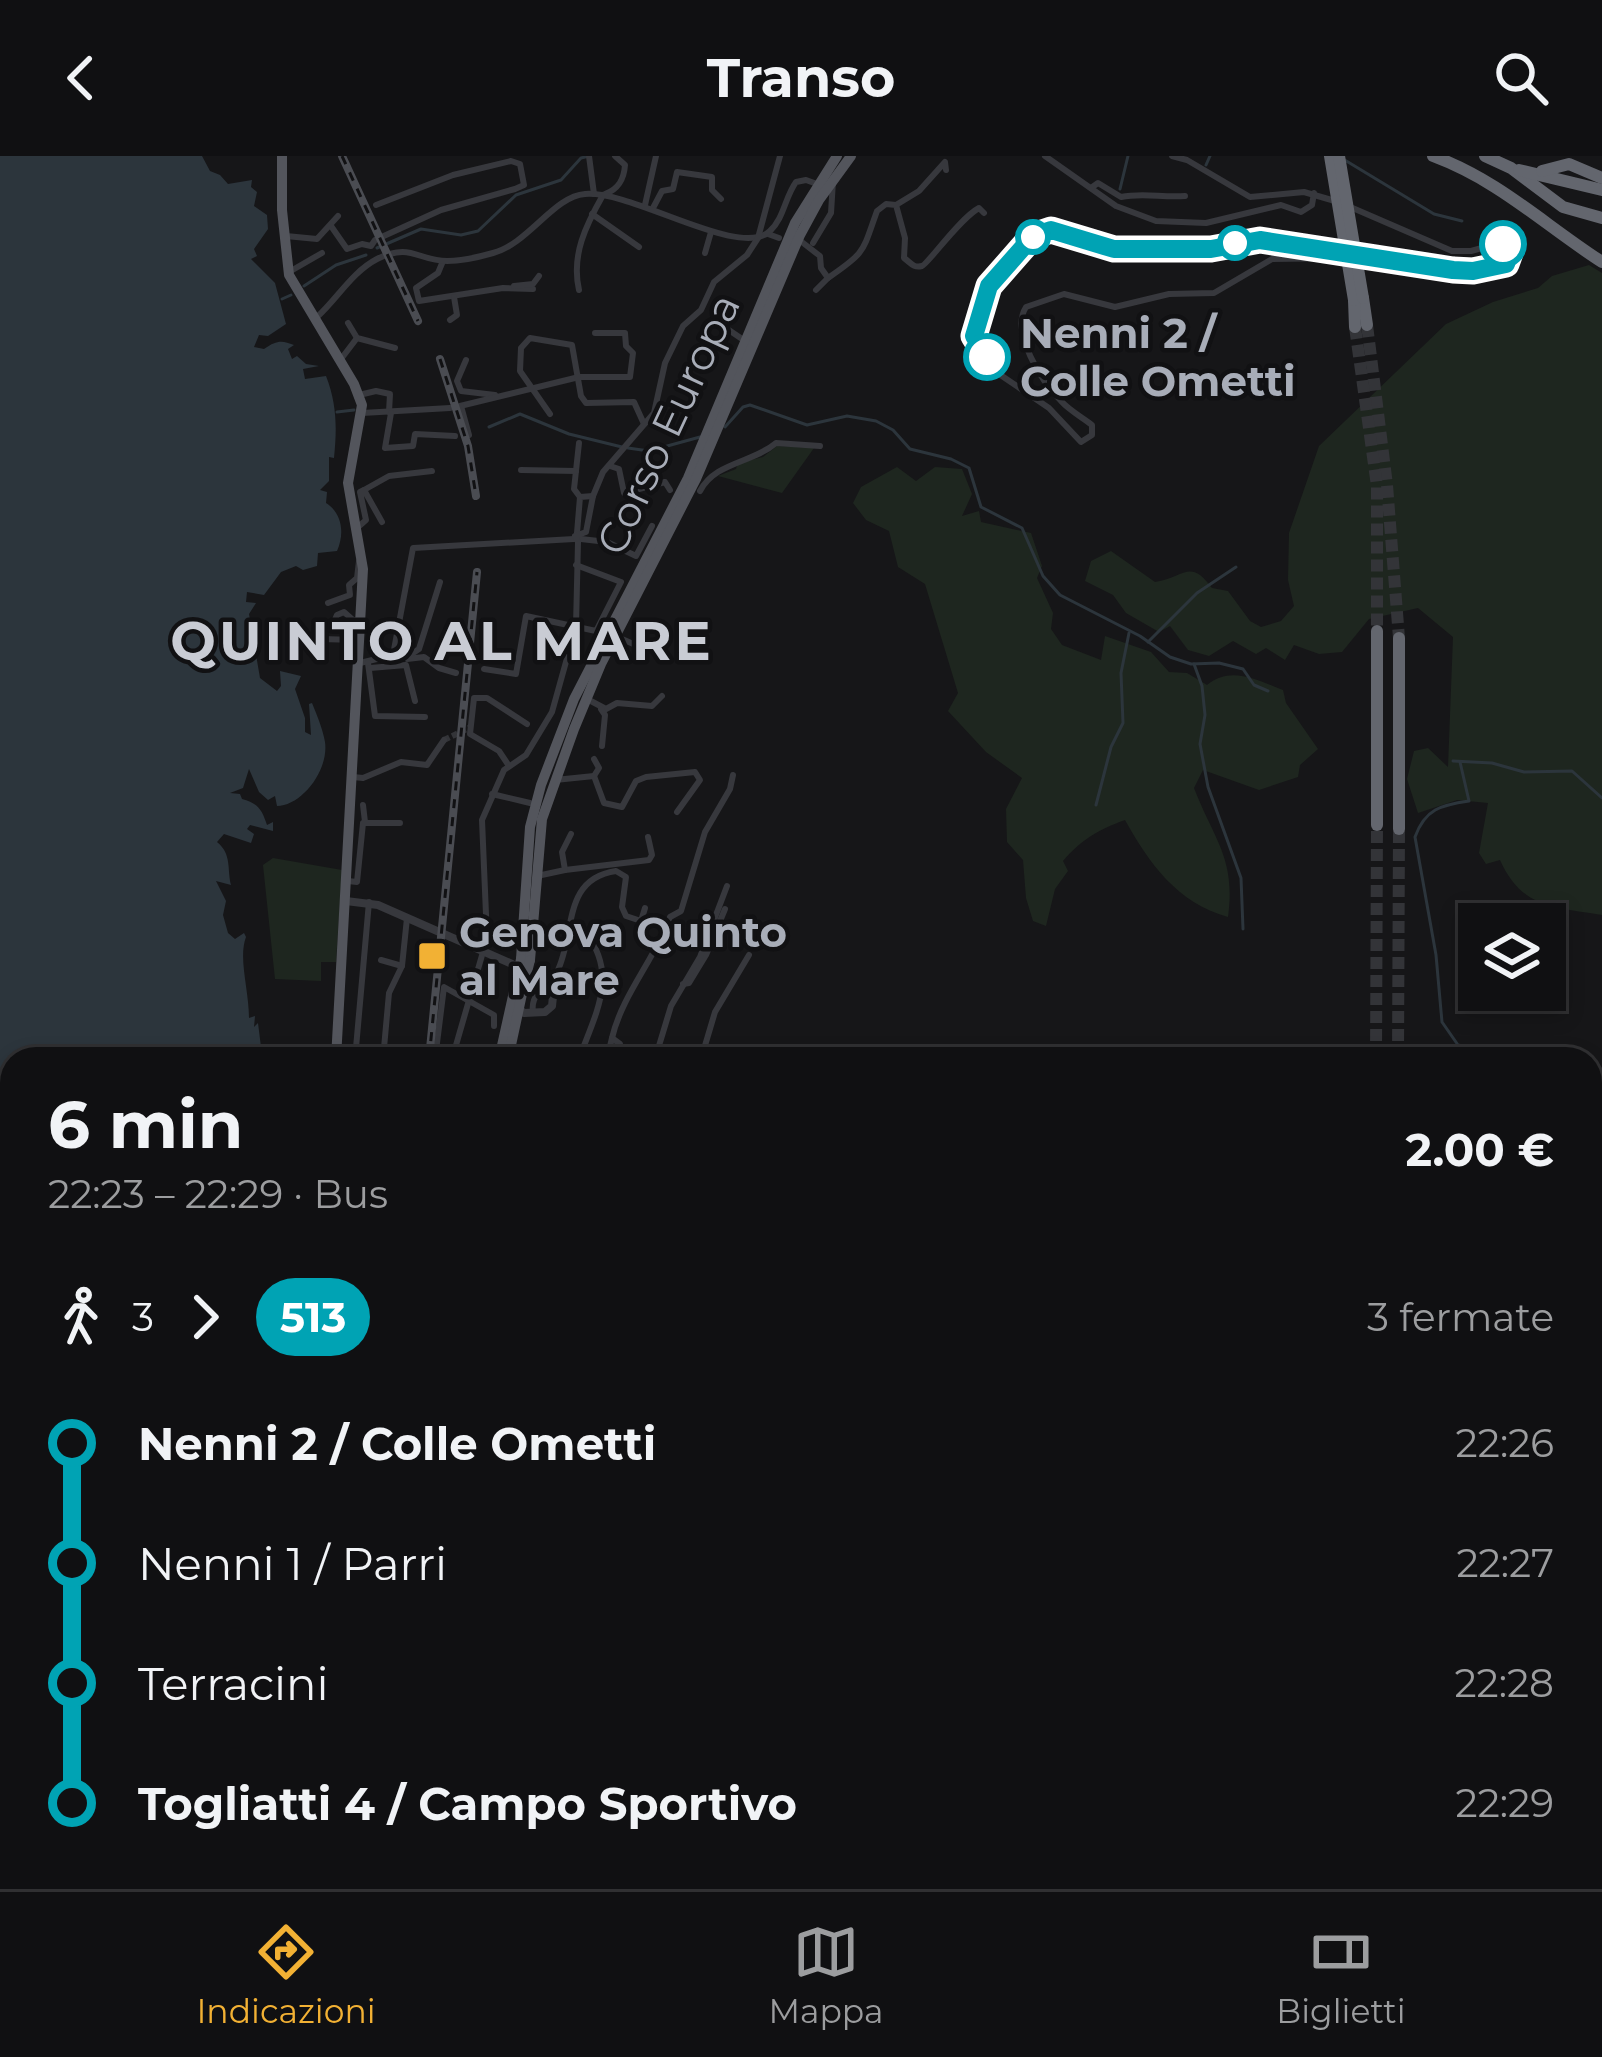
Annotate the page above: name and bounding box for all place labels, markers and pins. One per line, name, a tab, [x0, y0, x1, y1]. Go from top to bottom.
unlabelled marker	[1017, 221, 1049, 253]
unlabelled marker	[1481, 222, 1525, 266]
unlabelled marker	[1219, 227, 1251, 259]
place label: Nenni 2 / Colle Ometti	[1020, 307, 1296, 407]
marker: Nenni 2 / Colle Ometti	[965, 335, 1009, 379]
place label: Genova Quinto al Mare	[459, 906, 787, 1006]
marker: Genova Quinto al Mare	[416, 940, 448, 972]

